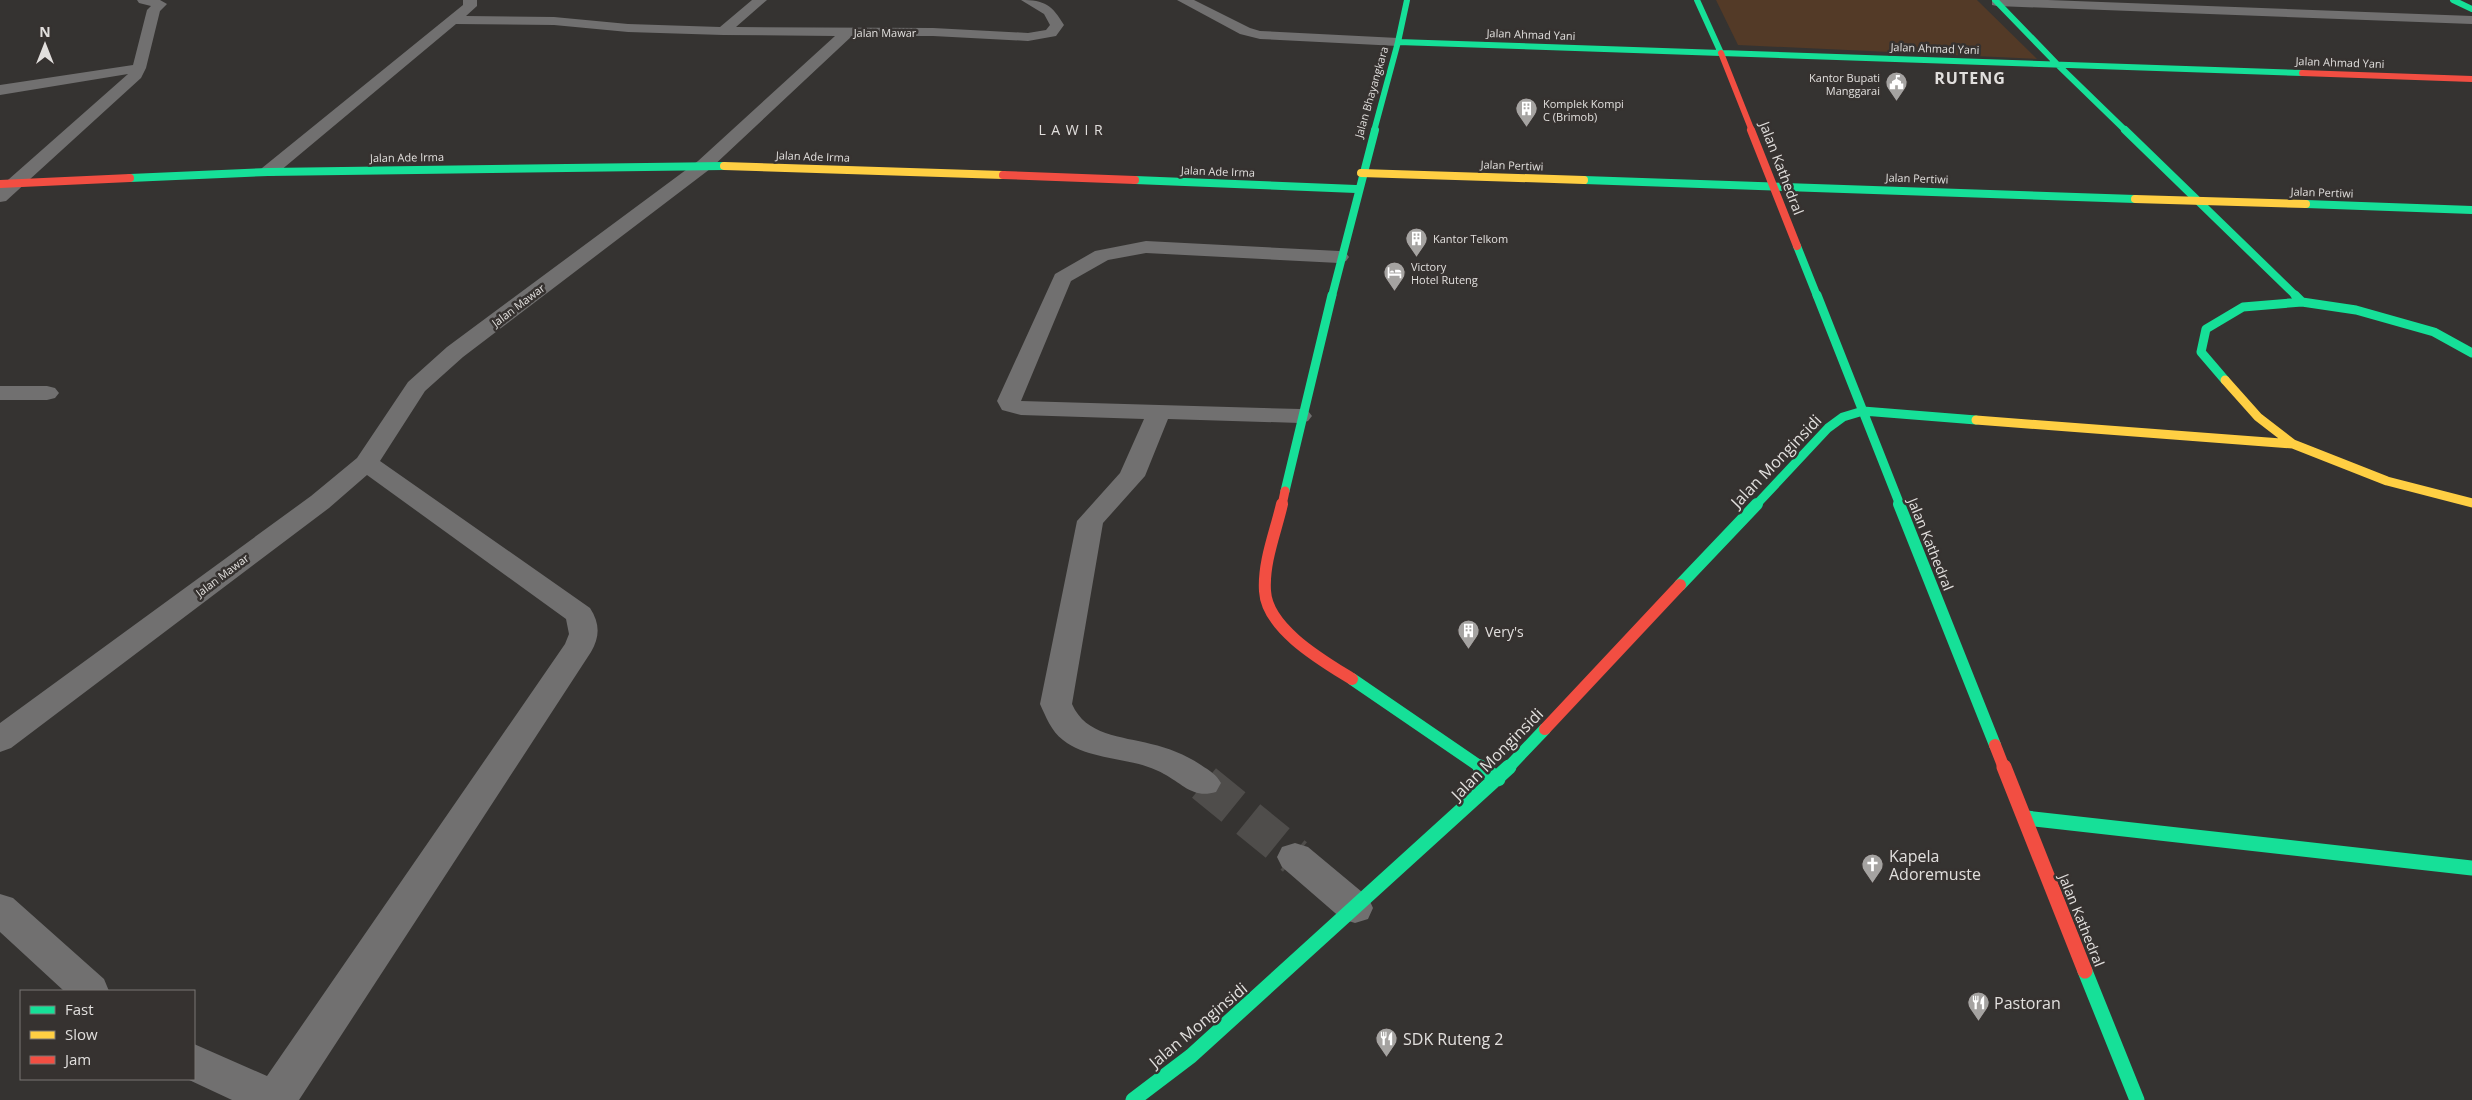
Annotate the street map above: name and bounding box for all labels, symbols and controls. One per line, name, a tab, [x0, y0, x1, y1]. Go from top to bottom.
north arrow	[20, 20, 70, 70]
text: N	[39, 22, 51, 41]
street label: Jalan Mawar	[853, 25, 917, 40]
street label: Jalan Ahmad Yani	[1485, 25, 1576, 43]
street label: Jalan Ahmad Yani	[1889, 39, 1980, 57]
street label: Jalan Bhayangkara	[1351, 45, 1391, 140]
street label: Jalan Ahmad Yani	[2294, 53, 2385, 71]
district label: RUTENG	[1934, 67, 2006, 89]
place label: Kantor Bupati Manggarai	[1809, 70, 1880, 98]
public building icon: Kantor Bupati Manggarai	[1884, 71, 1908, 102]
place label: Komplek Kompi C (Brimob)	[1543, 96, 1624, 124]
building icon: Komplek Kompi C (Brimob)	[1515, 97, 1539, 128]
street label: Jalan Kathedral	[1755, 117, 1809, 217]
district label: L A W I R	[1038, 120, 1104, 139]
street label: Jalan Ade Irma	[775, 147, 850, 165]
street label: Jalan Ade Irma	[369, 149, 444, 165]
street label: Jalan Pertiwi	[1479, 156, 1544, 174]
street label: Jalan Ade Irma	[1180, 162, 1255, 180]
street label: Jalan Pertiwi	[1884, 169, 1949, 187]
street label: Jalan Pertiwi	[2289, 183, 2354, 201]
building icon: Kantor Telkom	[1405, 226, 1429, 257]
place label: Kantor Telkom	[1433, 231, 1508, 246]
place label: Victory Hotel Ruteng	[1411, 259, 1478, 287]
hotel icon: Victory Hotel Ruteng	[1383, 260, 1407, 291]
street label: Jalan Mawar	[488, 280, 548, 330]
street label: Jalan Monginsidi	[1724, 409, 1826, 514]
street label: Jalan Kathedral	[1903, 493, 1958, 593]
street label: Jalan Mawar	[192, 550, 252, 600]
building icon: Very's	[1457, 619, 1481, 650]
place label: Very's	[1485, 622, 1524, 641]
street label: Jalan Monginsidi	[1445, 703, 1548, 806]
place label: Kapela Adoremuste	[1889, 845, 1981, 885]
church icon: Kapela Adoremuste	[1861, 853, 1885, 884]
street label: Jalan Kathedral	[2054, 869, 2109, 969]
street label: Jalan Monginsidi	[1143, 977, 1252, 1074]
legend	[20, 990, 195, 1080]
restaurant icon: Pastoran	[1966, 991, 1990, 1022]
place label: Pastoran	[1994, 992, 2061, 1014]
text: Fast	[65, 999, 94, 1019]
text: Slow	[65, 1024, 98, 1044]
restaurant icon: SDK Ruteng 2	[1375, 1027, 1399, 1058]
place label: SDK Ruteng 2	[1403, 1028, 1504, 1050]
text: Jam	[63, 1049, 91, 1069]

